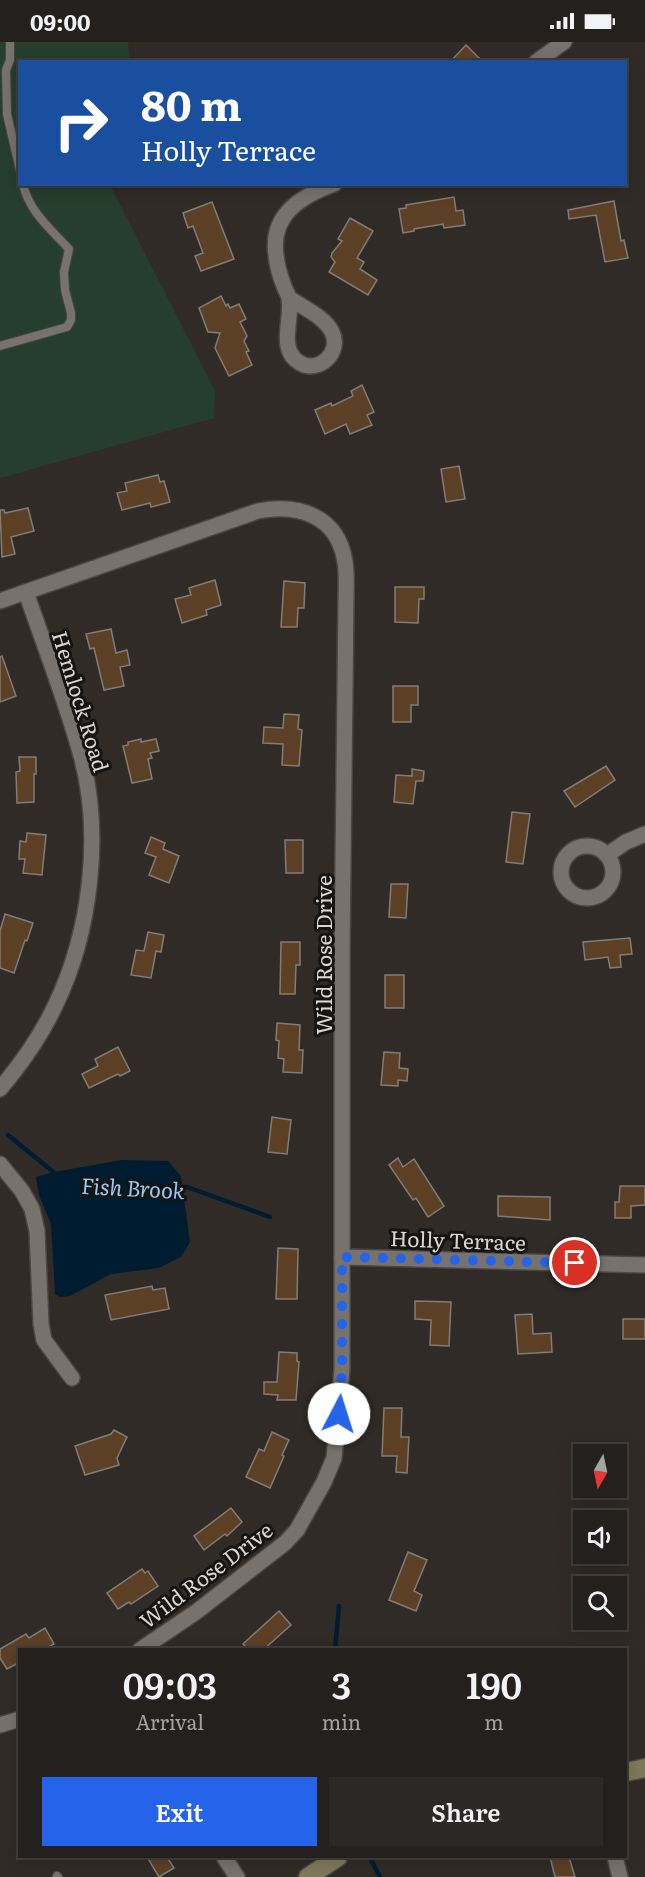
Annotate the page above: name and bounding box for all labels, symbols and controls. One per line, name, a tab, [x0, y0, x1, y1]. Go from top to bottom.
text: 09:00	[30, 5, 91, 38]
text: 80 m	[141, 72, 242, 134]
icon: right	[42, 84, 120, 162]
text: Holly Terrace	[141, 129, 316, 169]
street label: Hemlock Road	[46, 627, 118, 775]
street label: Wild Rose Drive	[307, 875, 338, 1035]
water label: Fish Brook	[80, 1168, 186, 1206]
street label: Holly Terrace	[389, 1221, 527, 1257]
pin	[549, 1237, 600, 1288]
icon: arrive	[558, 1246, 591, 1279]
position arrow	[307, 1382, 371, 1446]
north arrow	[573, 1444, 627, 1498]
map controls	[573, 1444, 627, 1630]
button: sound	[573, 1510, 627, 1564]
street label: Wild Rose Drive	[132, 1514, 278, 1634]
button: search	[573, 1576, 627, 1630]
text: 09:03	[123, 1657, 217, 1710]
text: 3	[332, 1657, 351, 1710]
text: 190	[466, 1657, 522, 1710]
text: Arrival	[136, 1706, 204, 1736]
text: min	[322, 1706, 361, 1736]
text: m	[484, 1706, 504, 1736]
button: Exit	[42, 1777, 317, 1846]
button: Share	[329, 1777, 603, 1846]

